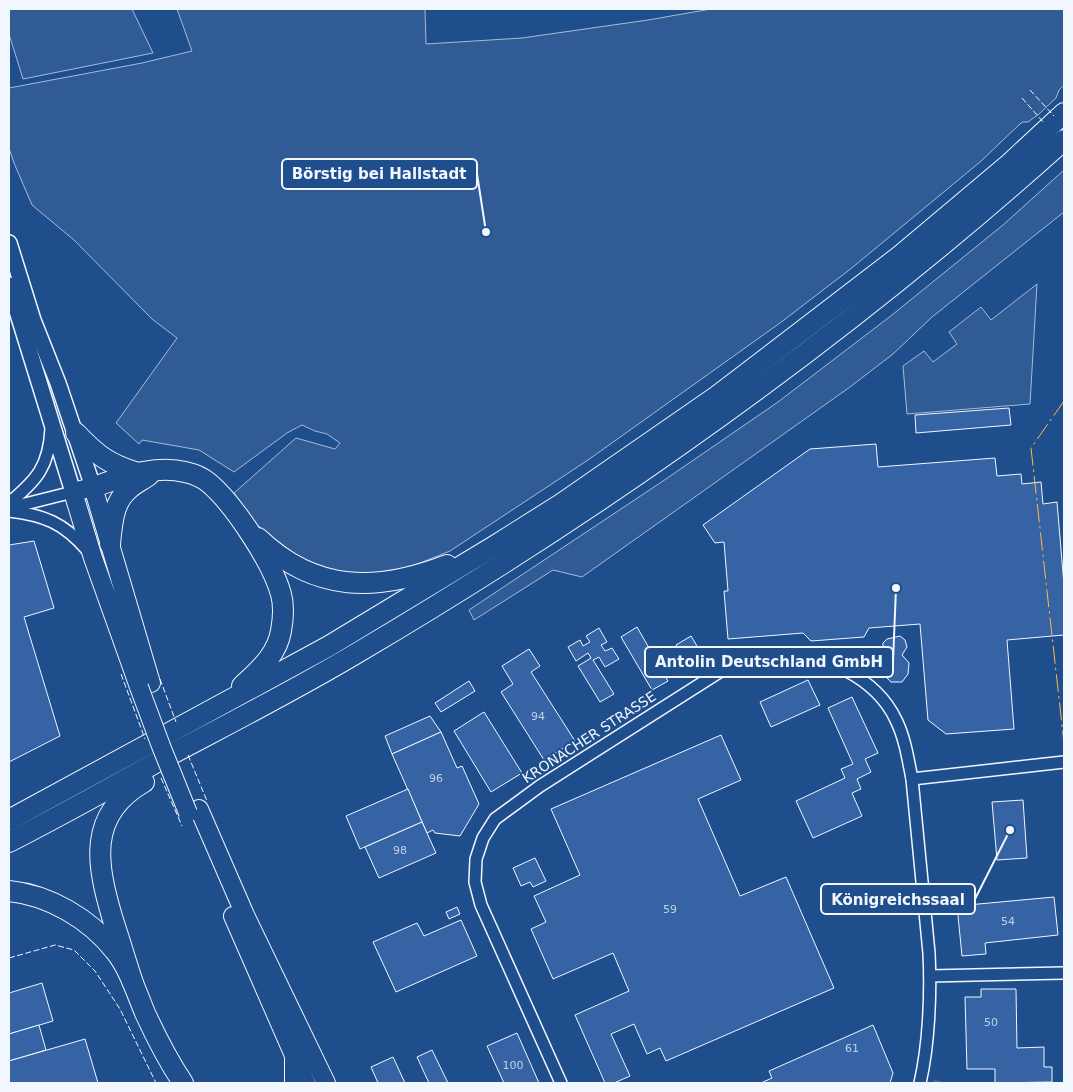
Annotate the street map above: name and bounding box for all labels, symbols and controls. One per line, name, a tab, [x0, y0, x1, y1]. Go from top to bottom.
callout: Börstig bei Hallstadt	[282, 159, 477, 189]
text: Börstig bei Hallstadt	[292, 165, 466, 183]
callout: Antolin Deutschland GmbH	[645, 647, 893, 677]
text: Antolin Deutschland GmbH	[655, 653, 883, 671]
street label: KRONACHER STRASSE	[519, 688, 659, 786]
house number: 94	[531, 710, 545, 723]
house number: 96	[429, 772, 443, 785]
house number: 98	[393, 844, 407, 857]
callout: Königreichssaal	[821, 884, 975, 914]
text: Königreichssaal	[831, 891, 965, 909]
house number: 59	[663, 903, 677, 916]
house number: 54	[1001, 915, 1015, 928]
house number: 50	[984, 1016, 998, 1029]
house number: 61	[845, 1042, 859, 1055]
house number: 100	[503, 1059, 524, 1072]

